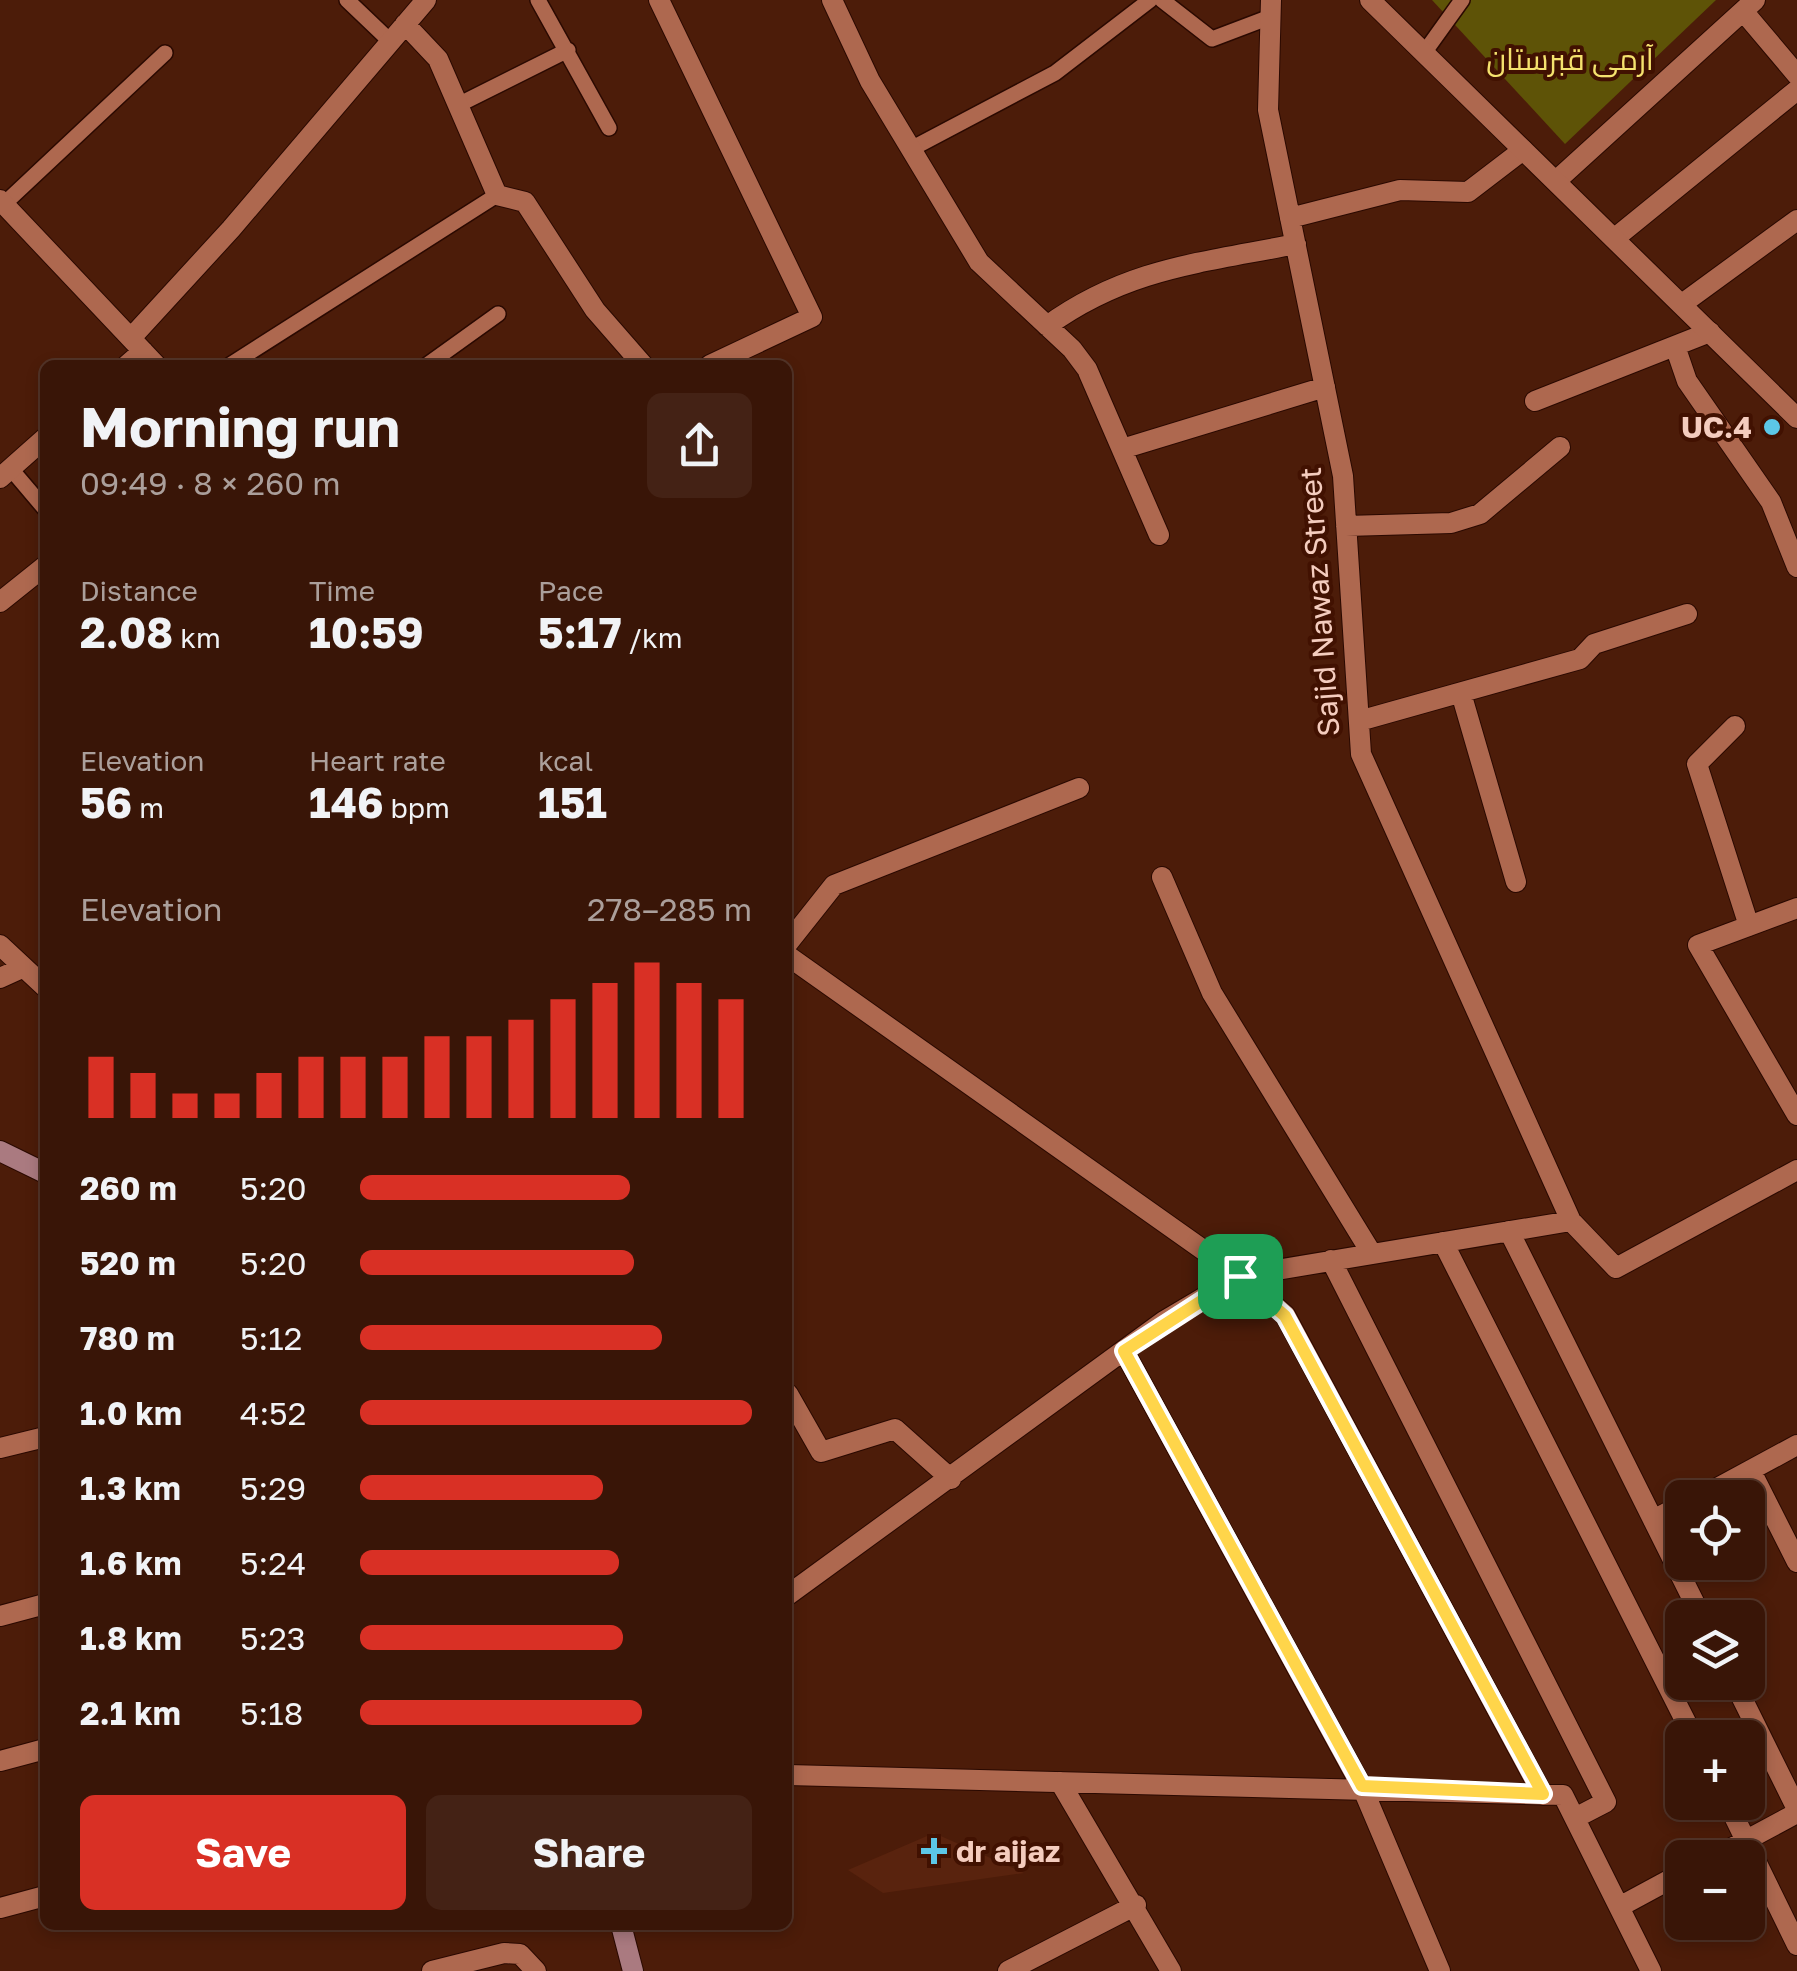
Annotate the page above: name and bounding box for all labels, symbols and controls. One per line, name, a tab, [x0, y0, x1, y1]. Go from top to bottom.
park label: آرمی قبرستان	[1486, 41, 1654, 78]
text: Morning run	[80, 393, 400, 459]
button: share	[647, 393, 752, 498]
place label: UC.4	[1681, 409, 1752, 445]
marker: UC.4	[1761, 416, 1783, 438]
text: 09:49 · 8 × 260 m	[80, 464, 340, 502]
street label: Sajid Nawaz Street	[1292, 466, 1346, 738]
text: Distance	[80, 574, 198, 607]
text: Time	[309, 574, 375, 607]
text: Pace	[538, 574, 603, 607]
text: 2.08	[80, 607, 173, 657]
text: 10:59	[309, 607, 424, 657]
text: 5:17	[538, 607, 622, 657]
text: km	[173, 621, 221, 654]
text: /km	[622, 621, 683, 654]
text: Elevation	[80, 744, 205, 777]
text: Heart rate	[309, 744, 446, 777]
text: kcal	[538, 744, 593, 777]
text: 56	[80, 777, 132, 827]
text: 146	[309, 777, 384, 827]
text: 151	[538, 777, 607, 827]
text: m	[132, 791, 164, 824]
text: bpm	[384, 791, 450, 824]
text: Elevation	[80, 890, 222, 928]
text: 278–285 m	[587, 890, 752, 928]
text: 260 m	[80, 1169, 177, 1207]
text: 5:20	[240, 1169, 307, 1207]
pin	[1198, 1234, 1283, 1319]
text: 520 m	[80, 1244, 176, 1282]
text: 5:20	[240, 1244, 307, 1282]
icon: arrive	[1213, 1249, 1268, 1304]
text: 780 m	[80, 1319, 175, 1357]
text: 5:12	[240, 1319, 302, 1357]
text: 1.0 km	[80, 1394, 182, 1432]
text: 4:52	[240, 1394, 306, 1432]
text: 1.3 km	[80, 1469, 181, 1507]
text: 5:29	[240, 1469, 306, 1507]
map controls	[1665, 1480, 1765, 1940]
button: locate	[1665, 1480, 1765, 1580]
text: 1.6 km	[80, 1544, 182, 1582]
text: 5:24	[240, 1544, 306, 1582]
button: layers	[1665, 1600, 1765, 1700]
text: 1.8 km	[80, 1619, 182, 1657]
text: 5:23	[240, 1619, 305, 1657]
text: 2.1 km	[80, 1694, 181, 1732]
text: 5:18	[240, 1694, 303, 1732]
button: +	[1665, 1720, 1765, 1820]
button: Save	[80, 1795, 406, 1910]
button: Share	[426, 1795, 752, 1910]
place label: dr aijaz	[956, 1833, 1060, 1869]
marker: dr aijaz	[921, 1838, 947, 1864]
button: −	[1665, 1840, 1765, 1940]

